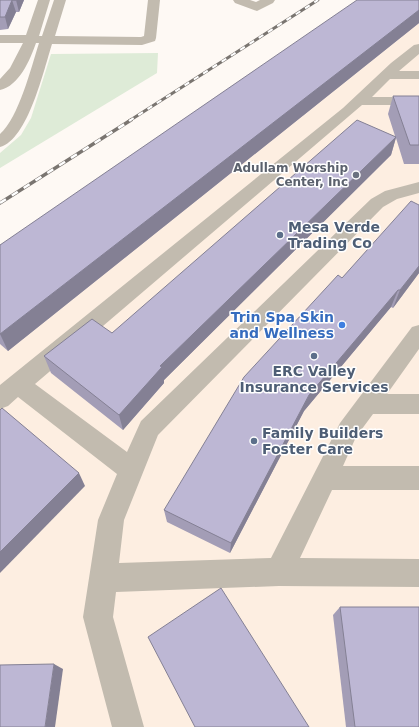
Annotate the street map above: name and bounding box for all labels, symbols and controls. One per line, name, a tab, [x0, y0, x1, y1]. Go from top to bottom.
place label: Adullam Worship Center, Inc	[233, 161, 348, 189]
marker: Adullam Worship Center, Inc	[351, 170, 361, 180]
place label: Mesa Verde Trading Co	[288, 219, 380, 251]
marker: Mesa Verde Trading Co	[275, 230, 285, 240]
place label: Trin Spa Skin and Wellness	[230, 309, 334, 341]
marker: Trin Spa Skin and Wellness	[337, 320, 347, 330]
marker: ERC Valley Insurance Services	[309, 351, 319, 361]
place label: ERC Valley Insurance Services	[240, 363, 389, 395]
place label: Family Builders Foster Care	[262, 425, 383, 457]
marker: Family Builders Foster Care	[249, 436, 259, 446]

